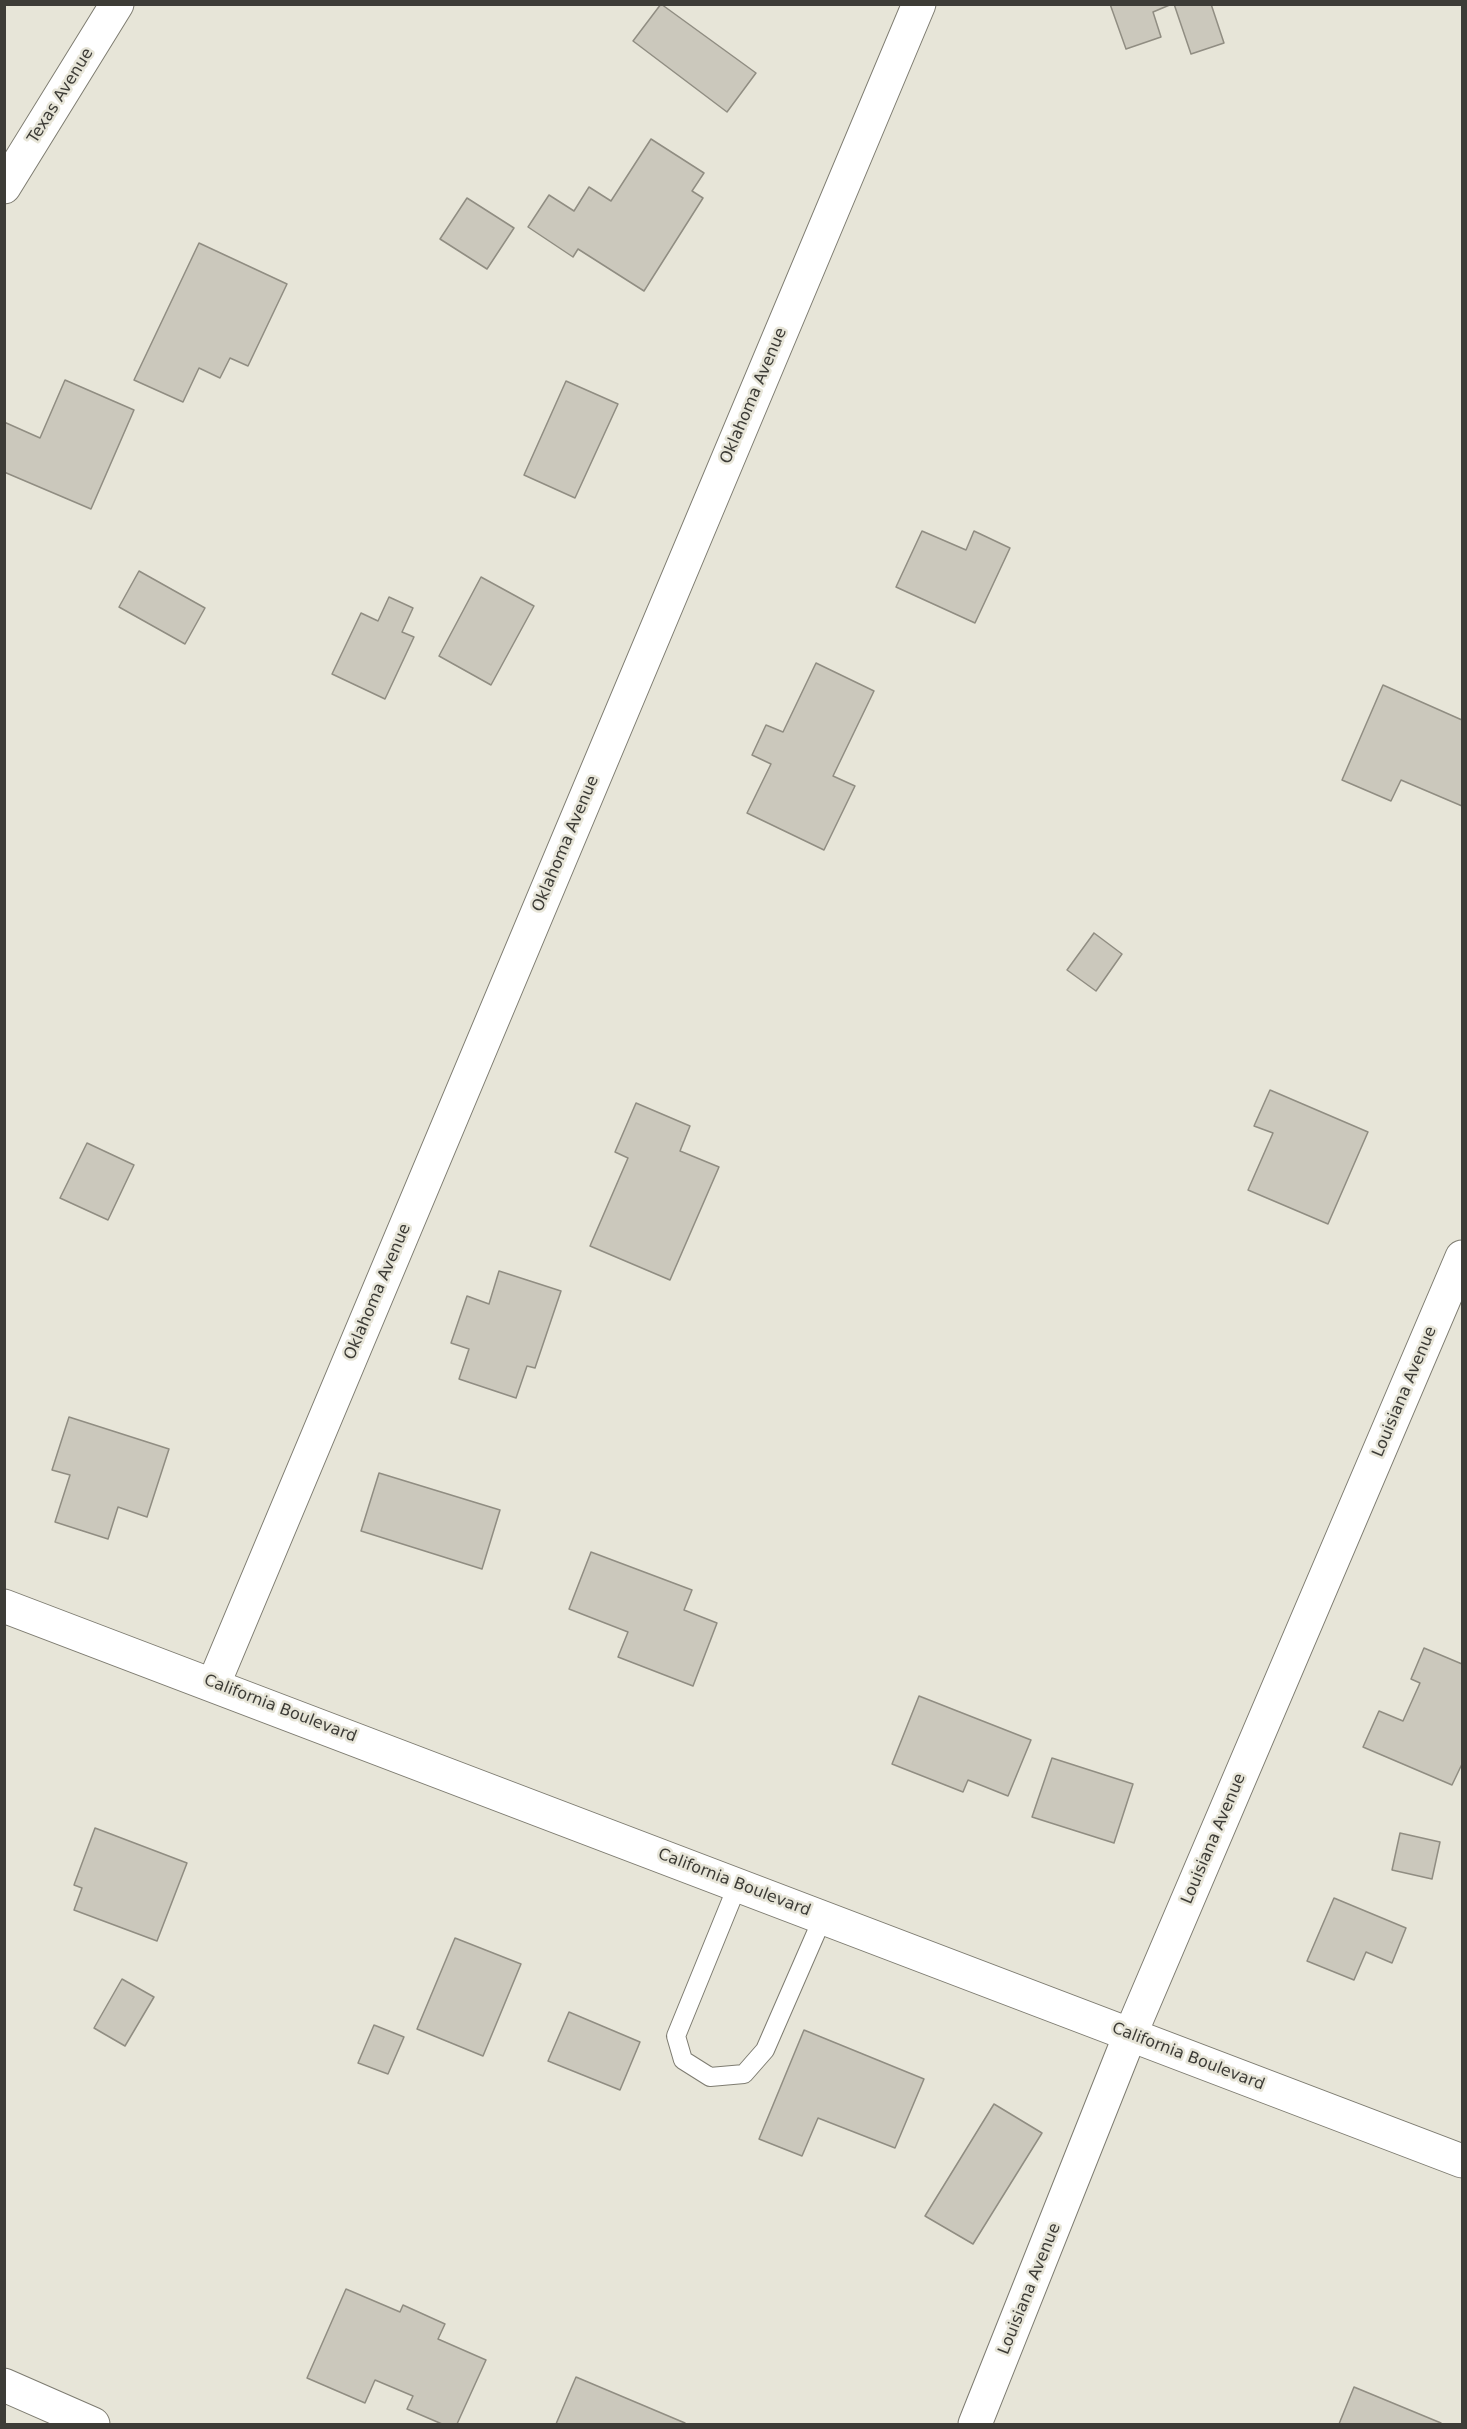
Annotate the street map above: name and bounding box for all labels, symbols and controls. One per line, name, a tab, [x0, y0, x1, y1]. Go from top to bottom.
street label: Texas Avenue	[24, 45, 98, 147]
street label: Oklahoma Avenue	[717, 325, 791, 467]
street label: Oklahoma Avenue	[529, 773, 603, 915]
street label: Oklahoma Avenue	[341, 1221, 415, 1363]
street label: Louisiana Avenue	[1369, 1324, 1441, 1460]
street label: California Boulevard	[201, 1671, 359, 1747]
street label: Louisiana Avenue	[1178, 1771, 1250, 1907]
street label: California Boulevard	[655, 1845, 813, 1921]
street label: California Boulevard	[1109, 2019, 1267, 2095]
street label: Louisiana Avenue	[995, 2220, 1065, 2358]

